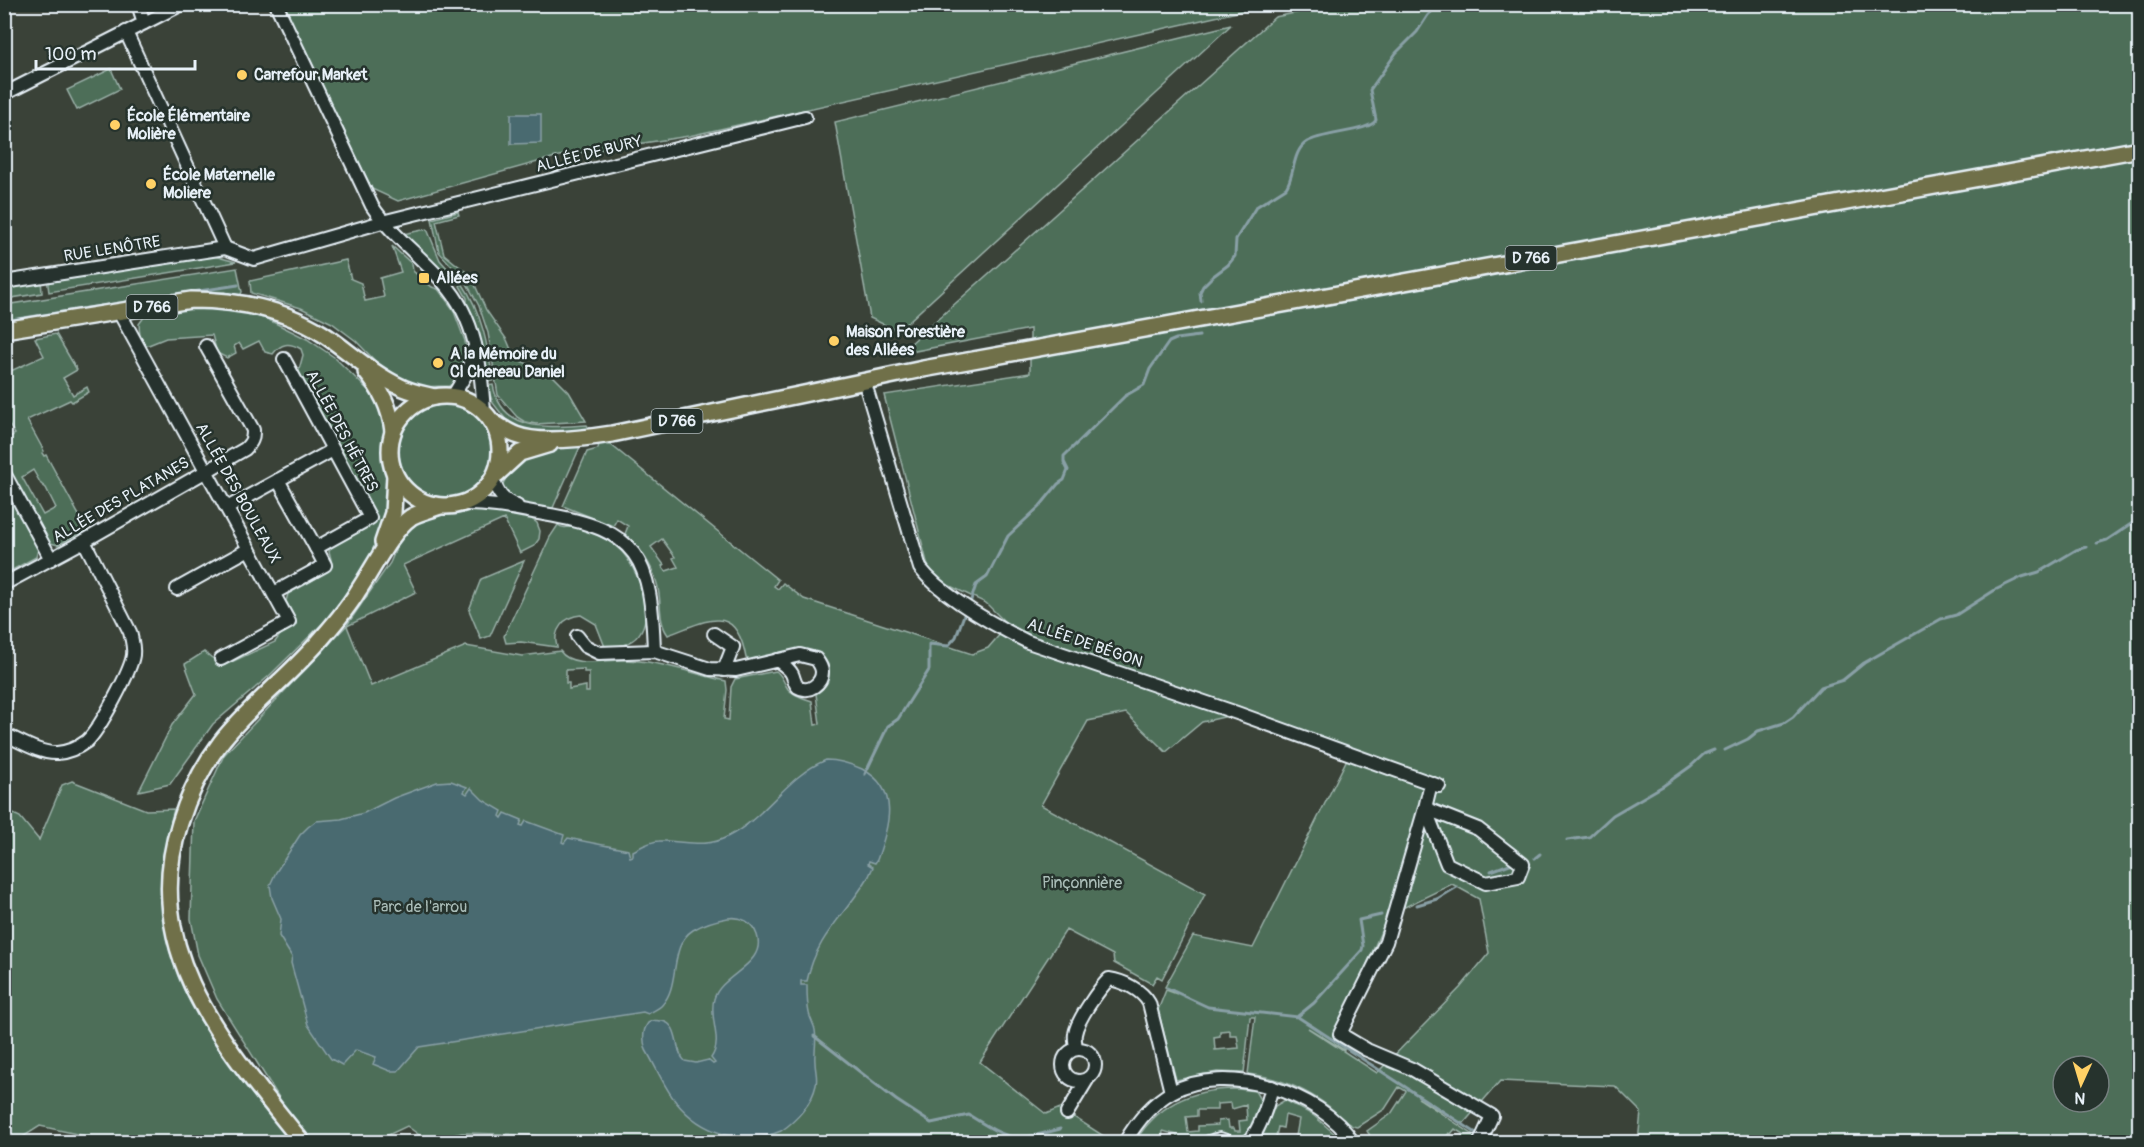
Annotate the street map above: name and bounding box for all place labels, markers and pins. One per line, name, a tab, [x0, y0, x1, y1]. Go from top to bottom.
place label: Carrefour Market	[254, 65, 368, 85]
marker: Carrefour Market	[235, 68, 249, 82]
place label: École Élémentaire Molière	[127, 105, 251, 144]
marker: École Élémentaire Molière	[108, 118, 122, 132]
place label: École Maternelle Moliere	[163, 164, 276, 203]
marker: École Maternelle Moliere	[144, 177, 158, 191]
place label: Allées	[436, 268, 478, 288]
marker: Allées	[417, 271, 431, 285]
place label: Maison Forestière des Allées	[846, 322, 966, 360]
marker: Maison Forestière des Allées	[827, 334, 841, 348]
place label: A la Mémoire du Cl Chereau Daniel	[450, 344, 565, 382]
marker: A la Mémoire du Cl Chereau Daniel	[431, 356, 445, 370]

